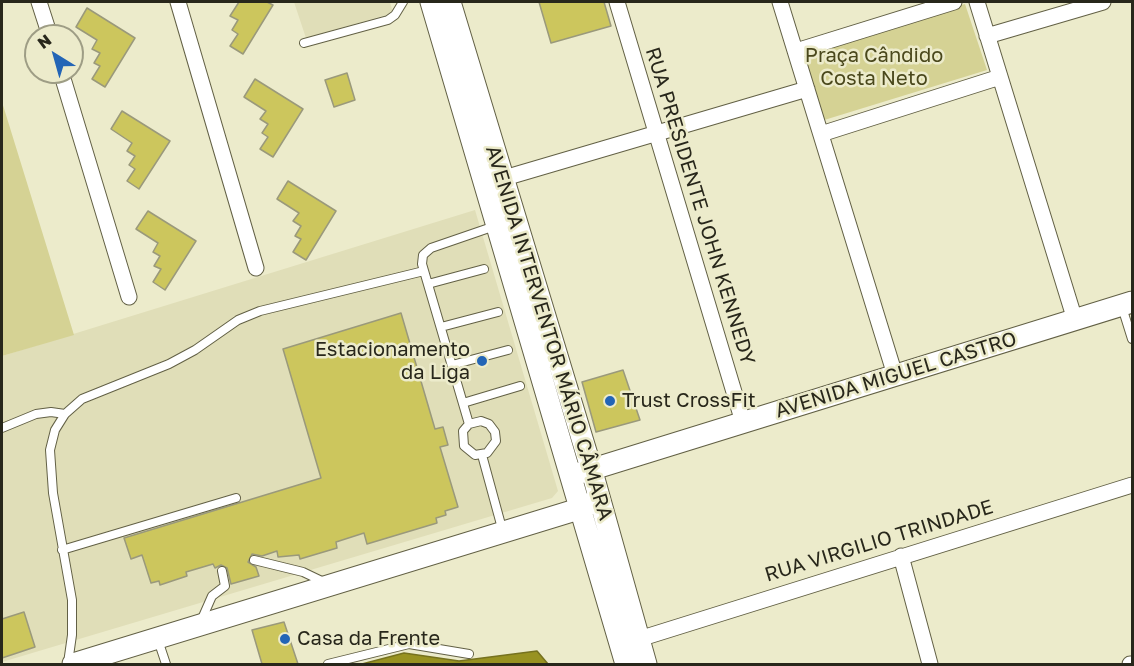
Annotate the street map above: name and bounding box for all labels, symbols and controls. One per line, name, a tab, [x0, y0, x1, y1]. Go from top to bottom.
north arrow	[24, 24, 84, 84]
text: N	[33, 30, 55, 53]
street label: RUA PRESIDENTE JOHN KENNEDY	[640, 44, 760, 368]
park label: Praça Cândido Costa Neto	[805, 44, 943, 91]
street label: AVENIDA INTERVENTOR MÁRIO CÂMARA	[480, 143, 618, 523]
street label: AVENIDA MIGUEL CASTRO	[772, 327, 1020, 423]
place label: Estacionamento da Liga	[315, 338, 470, 385]
marker: Estacionamento da Liga	[475, 354, 489, 368]
place label: Trust CrossFit	[622, 389, 756, 413]
marker: Trust CrossFit	[603, 394, 617, 408]
street label: RUA VIRGILIO TRINDADE	[762, 495, 996, 587]
place label: Casa da Frente	[297, 627, 440, 651]
marker: Casa da Frente	[278, 632, 292, 646]

